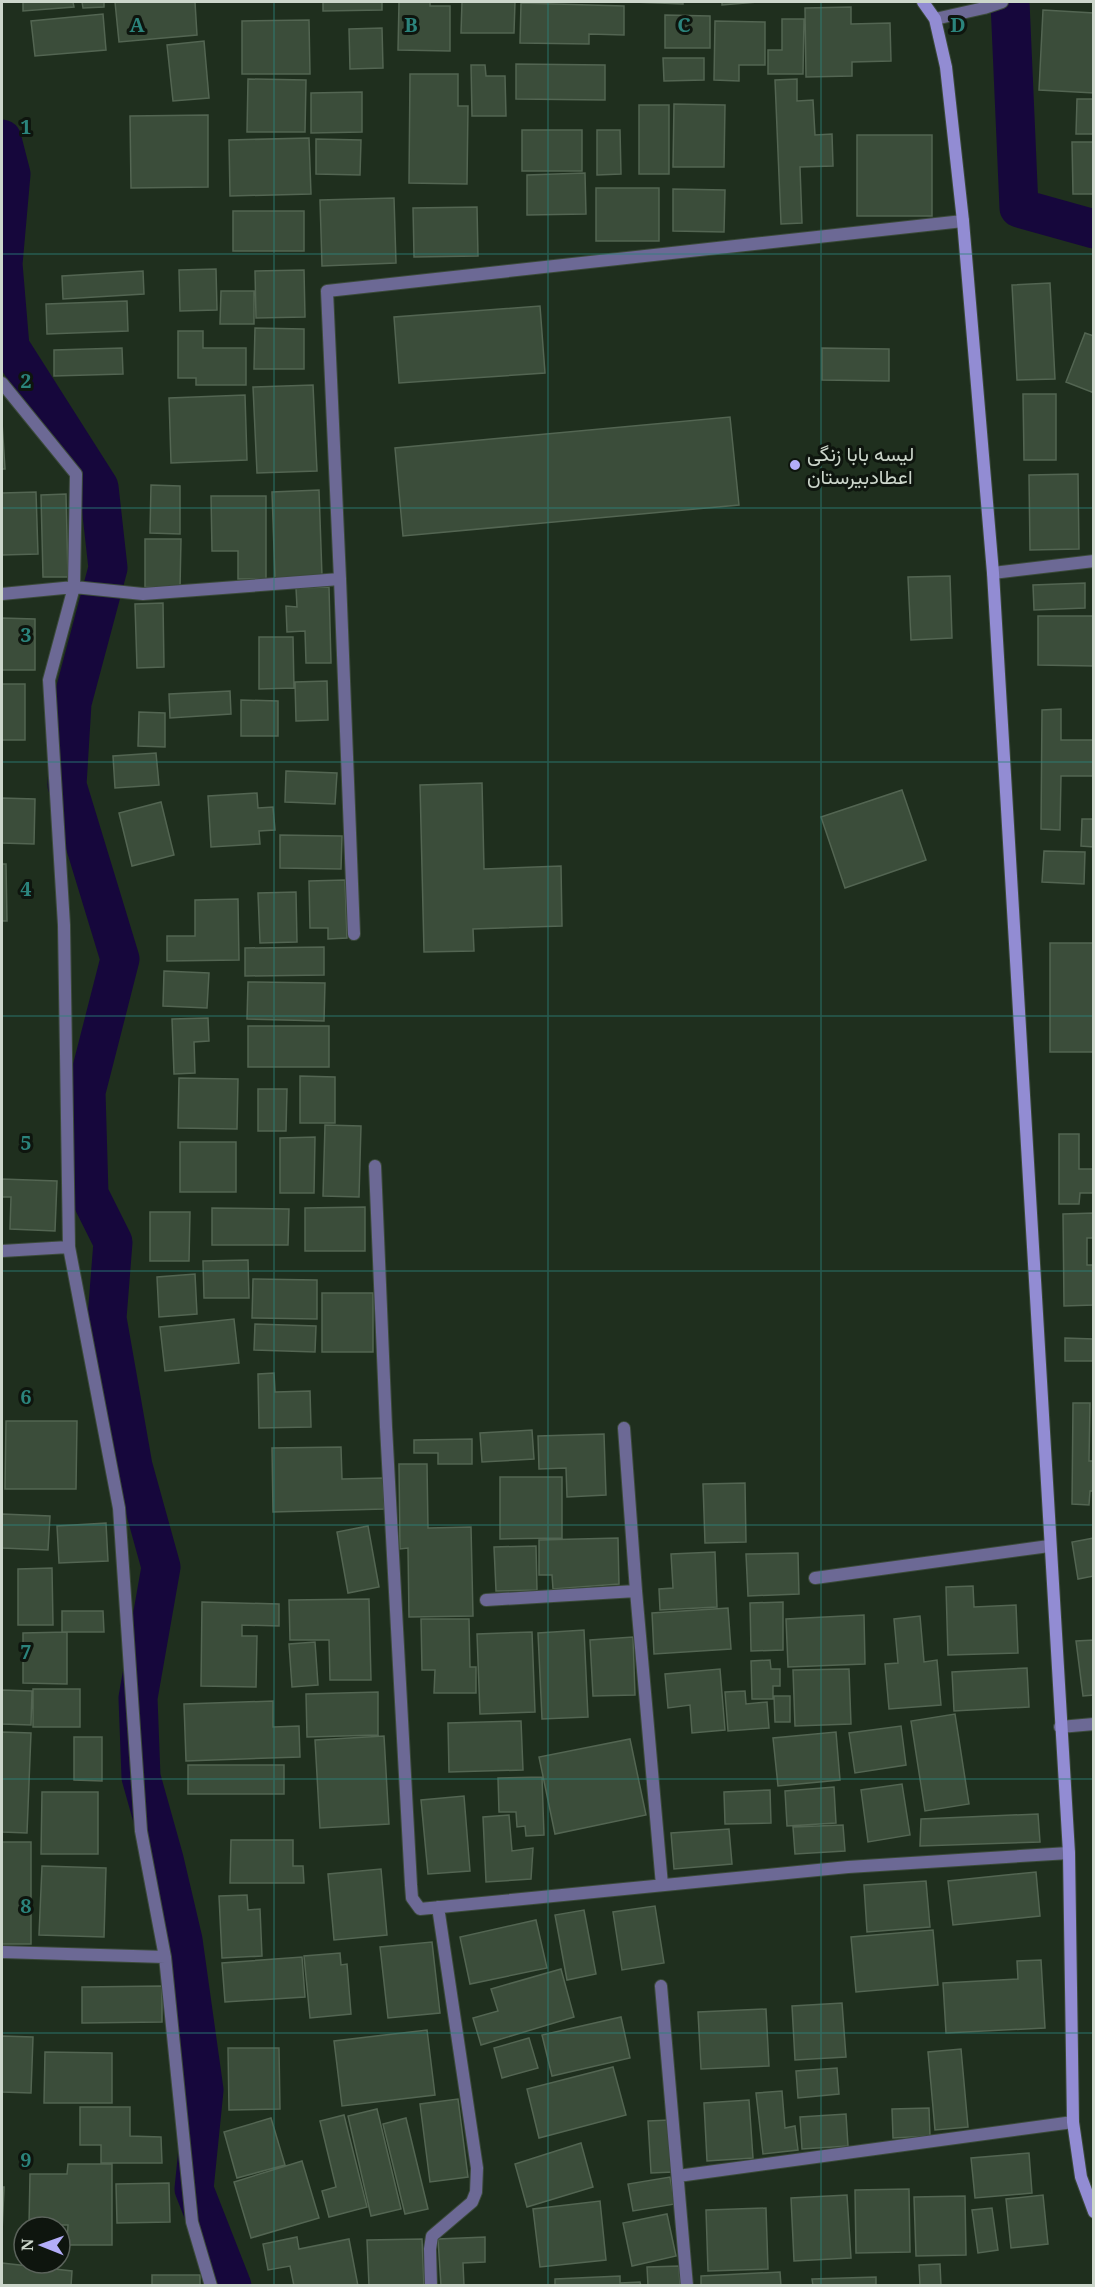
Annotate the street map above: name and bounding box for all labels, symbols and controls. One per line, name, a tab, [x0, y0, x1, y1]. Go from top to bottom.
text: A	[129, 11, 145, 38]
text: B	[404, 11, 418, 38]
text: C	[677, 11, 691, 38]
text: D	[950, 11, 966, 38]
text: 1	[20, 113, 32, 140]
text: 2	[20, 367, 32, 394]
place label: لیسه بابا زنگی اعطادبیرستان	[807, 440, 914, 490]
marker: لیسه بابا زنگی اعطادبیرستان	[788, 458, 802, 472]
text: 3	[20, 621, 32, 648]
text: 4	[20, 875, 32, 902]
text: 5	[20, 1129, 32, 1156]
text: 6	[20, 1383, 32, 1410]
text: 7	[20, 1638, 32, 1665]
text: 8	[20, 1892, 32, 1919]
text: 9	[20, 2146, 32, 2173]
north arrow	[12, 2215, 72, 2275]
text: N	[16, 2238, 38, 2251]

